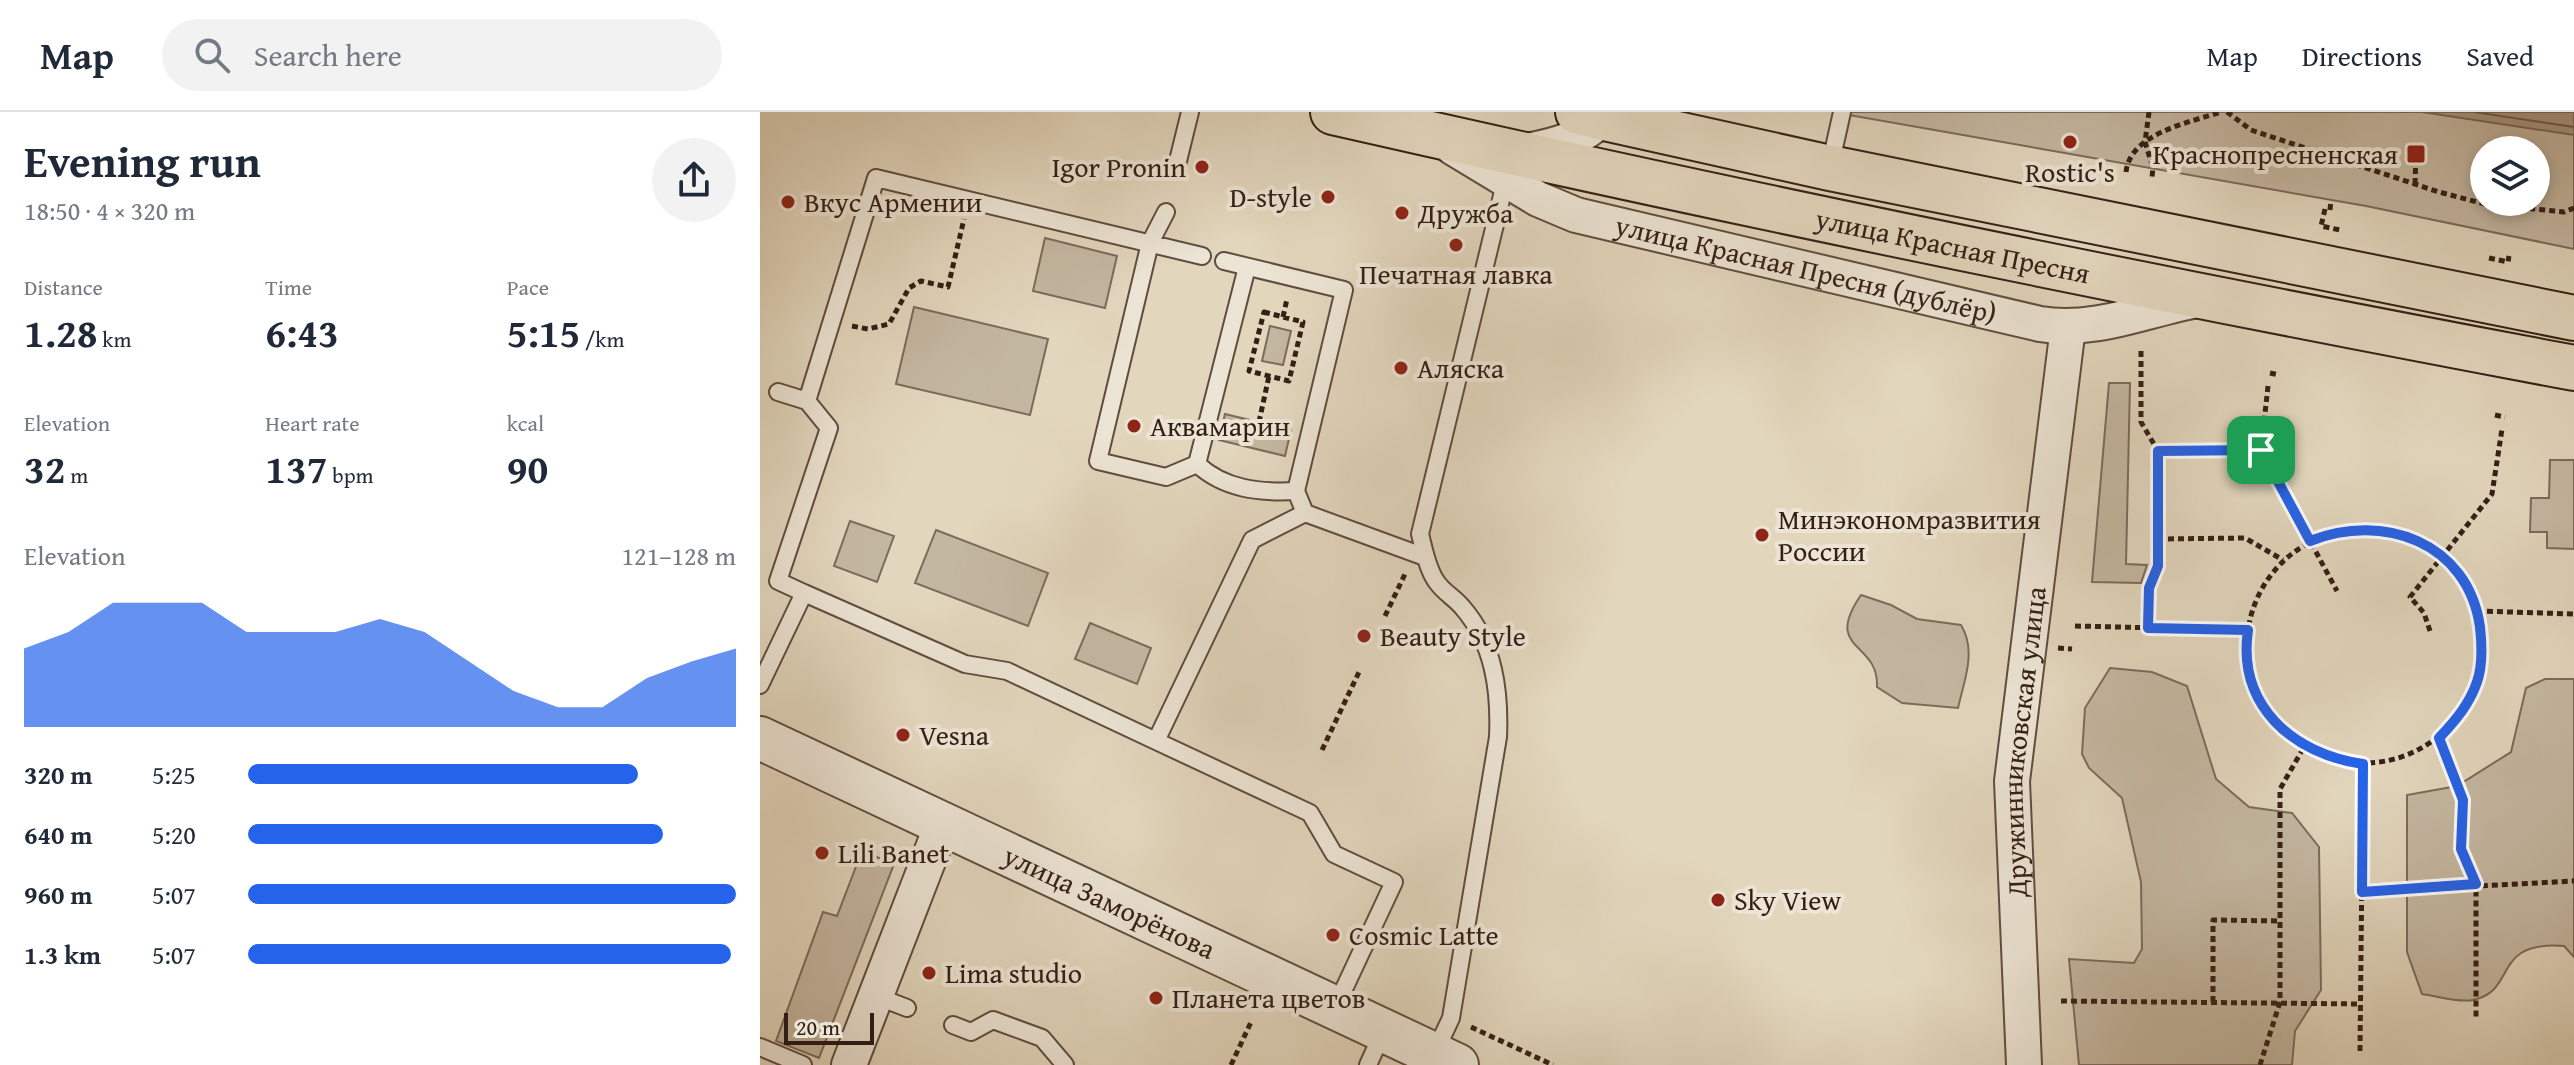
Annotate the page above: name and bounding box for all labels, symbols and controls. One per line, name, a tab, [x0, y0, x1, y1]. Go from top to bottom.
search box	[162, 19, 722, 91]
text: Map	[40, 27, 114, 83]
icon: search	[190, 33, 234, 77]
text: Search here	[254, 33, 402, 77]
text: Map	[2206, 35, 2258, 76]
text: Directions	[2302, 35, 2422, 76]
text: Saved	[2466, 35, 2534, 76]
text: Evening run	[24, 129, 261, 193]
marker: Rostic's	[2061, 133, 2079, 151]
place label: Краснопресненская	[2153, 133, 2398, 174]
map controls	[2470, 136, 2550, 216]
button: layers	[2470, 136, 2550, 216]
button: share	[652, 138, 736, 222]
marker: Краснопресненская	[2405, 143, 2427, 165]
place label: Igor Pronin	[1052, 146, 1186, 187]
place label: Rostic's	[2025, 151, 2115, 192]
marker: Igor Pronin	[1193, 158, 1211, 176]
place label: D-style	[1229, 176, 1312, 217]
place label: Вкус Армении	[804, 181, 982, 222]
marker: D-style	[1319, 188, 1337, 206]
text: 18:50 · 4 × 320 m	[24, 191, 195, 230]
place label: Дружба	[1417, 192, 1514, 233]
marker: Вкус Армении	[779, 193, 797, 211]
street label: улица Красная Пресня	[1811, 197, 2094, 293]
marker: Дружба	[1393, 204, 1411, 222]
street label: улица Красная Пресня (дублёр)	[1610, 204, 2001, 333]
marker: Печатная лавка	[1447, 236, 1465, 254]
place label: Печатная лавка	[1359, 253, 1553, 294]
text: Distance	[24, 271, 103, 303]
text: Time	[265, 271, 312, 303]
text: Pace	[507, 271, 549, 303]
text: 1.28	[24, 303, 97, 362]
text: 6:43	[265, 303, 339, 362]
text: 5:15	[507, 303, 580, 362]
text: km	[97, 323, 131, 355]
text: /km	[580, 323, 625, 355]
place label: Аляска	[1417, 347, 1505, 388]
marker: Аляска	[1392, 359, 1410, 377]
place label: Аквамарин	[1150, 405, 1290, 446]
text: Elevation	[24, 407, 110, 439]
text: Heart rate	[265, 407, 360, 439]
text: kcal	[507, 407, 544, 439]
pin	[2227, 416, 2295, 484]
marker: Аквамарин	[1125, 417, 1143, 435]
icon: arrive	[2239, 428, 2283, 472]
text: 32	[24, 439, 65, 498]
text: 137	[265, 439, 328, 498]
text: 90	[507, 439, 548, 498]
text: m	[65, 459, 88, 491]
text: bpm	[328, 459, 374, 491]
place label: Минэкономразвития России	[1778, 498, 2041, 571]
marker: Минэкономразвития России	[1753, 526, 1771, 544]
text: Elevation	[24, 536, 126, 575]
text: 121–128 m	[622, 536, 736, 575]
street label: Дружинниковская улица	[1991, 583, 2056, 899]
place label: Beauty Style	[1380, 615, 1526, 656]
marker: Beauty Style	[1355, 627, 1373, 645]
place label: Vesna	[919, 714, 990, 755]
marker: Vesna	[894, 726, 912, 744]
text: 320 m	[24, 755, 92, 794]
text: 5:25	[152, 755, 196, 794]
text: 640 m	[24, 815, 92, 854]
text: 5:20	[152, 815, 196, 854]
place label: Lili Banet	[838, 832, 949, 873]
street label: улица Заморёнова	[996, 834, 1223, 969]
marker: Lili Banet	[813, 844, 831, 862]
text: 960 m	[24, 875, 92, 914]
text: 5:07	[152, 875, 196, 914]
place label: Sky View	[1734, 879, 1841, 920]
marker: Sky View	[1709, 891, 1727, 909]
place label: Cosmic Latte	[1349, 914, 1499, 955]
marker: Cosmic Latte	[1324, 926, 1342, 944]
text: 1.3 km	[24, 935, 101, 974]
text: 5:07	[152, 935, 196, 974]
place label: Lima studio	[945, 952, 1082, 993]
marker: Lima studio	[920, 964, 938, 982]
place label: Планета цветов	[1172, 977, 1365, 1018]
marker: Планета цветов	[1147, 989, 1165, 1007]
scale bar	[784, 1009, 874, 1045]
text: 20 m	[796, 1011, 840, 1043]

